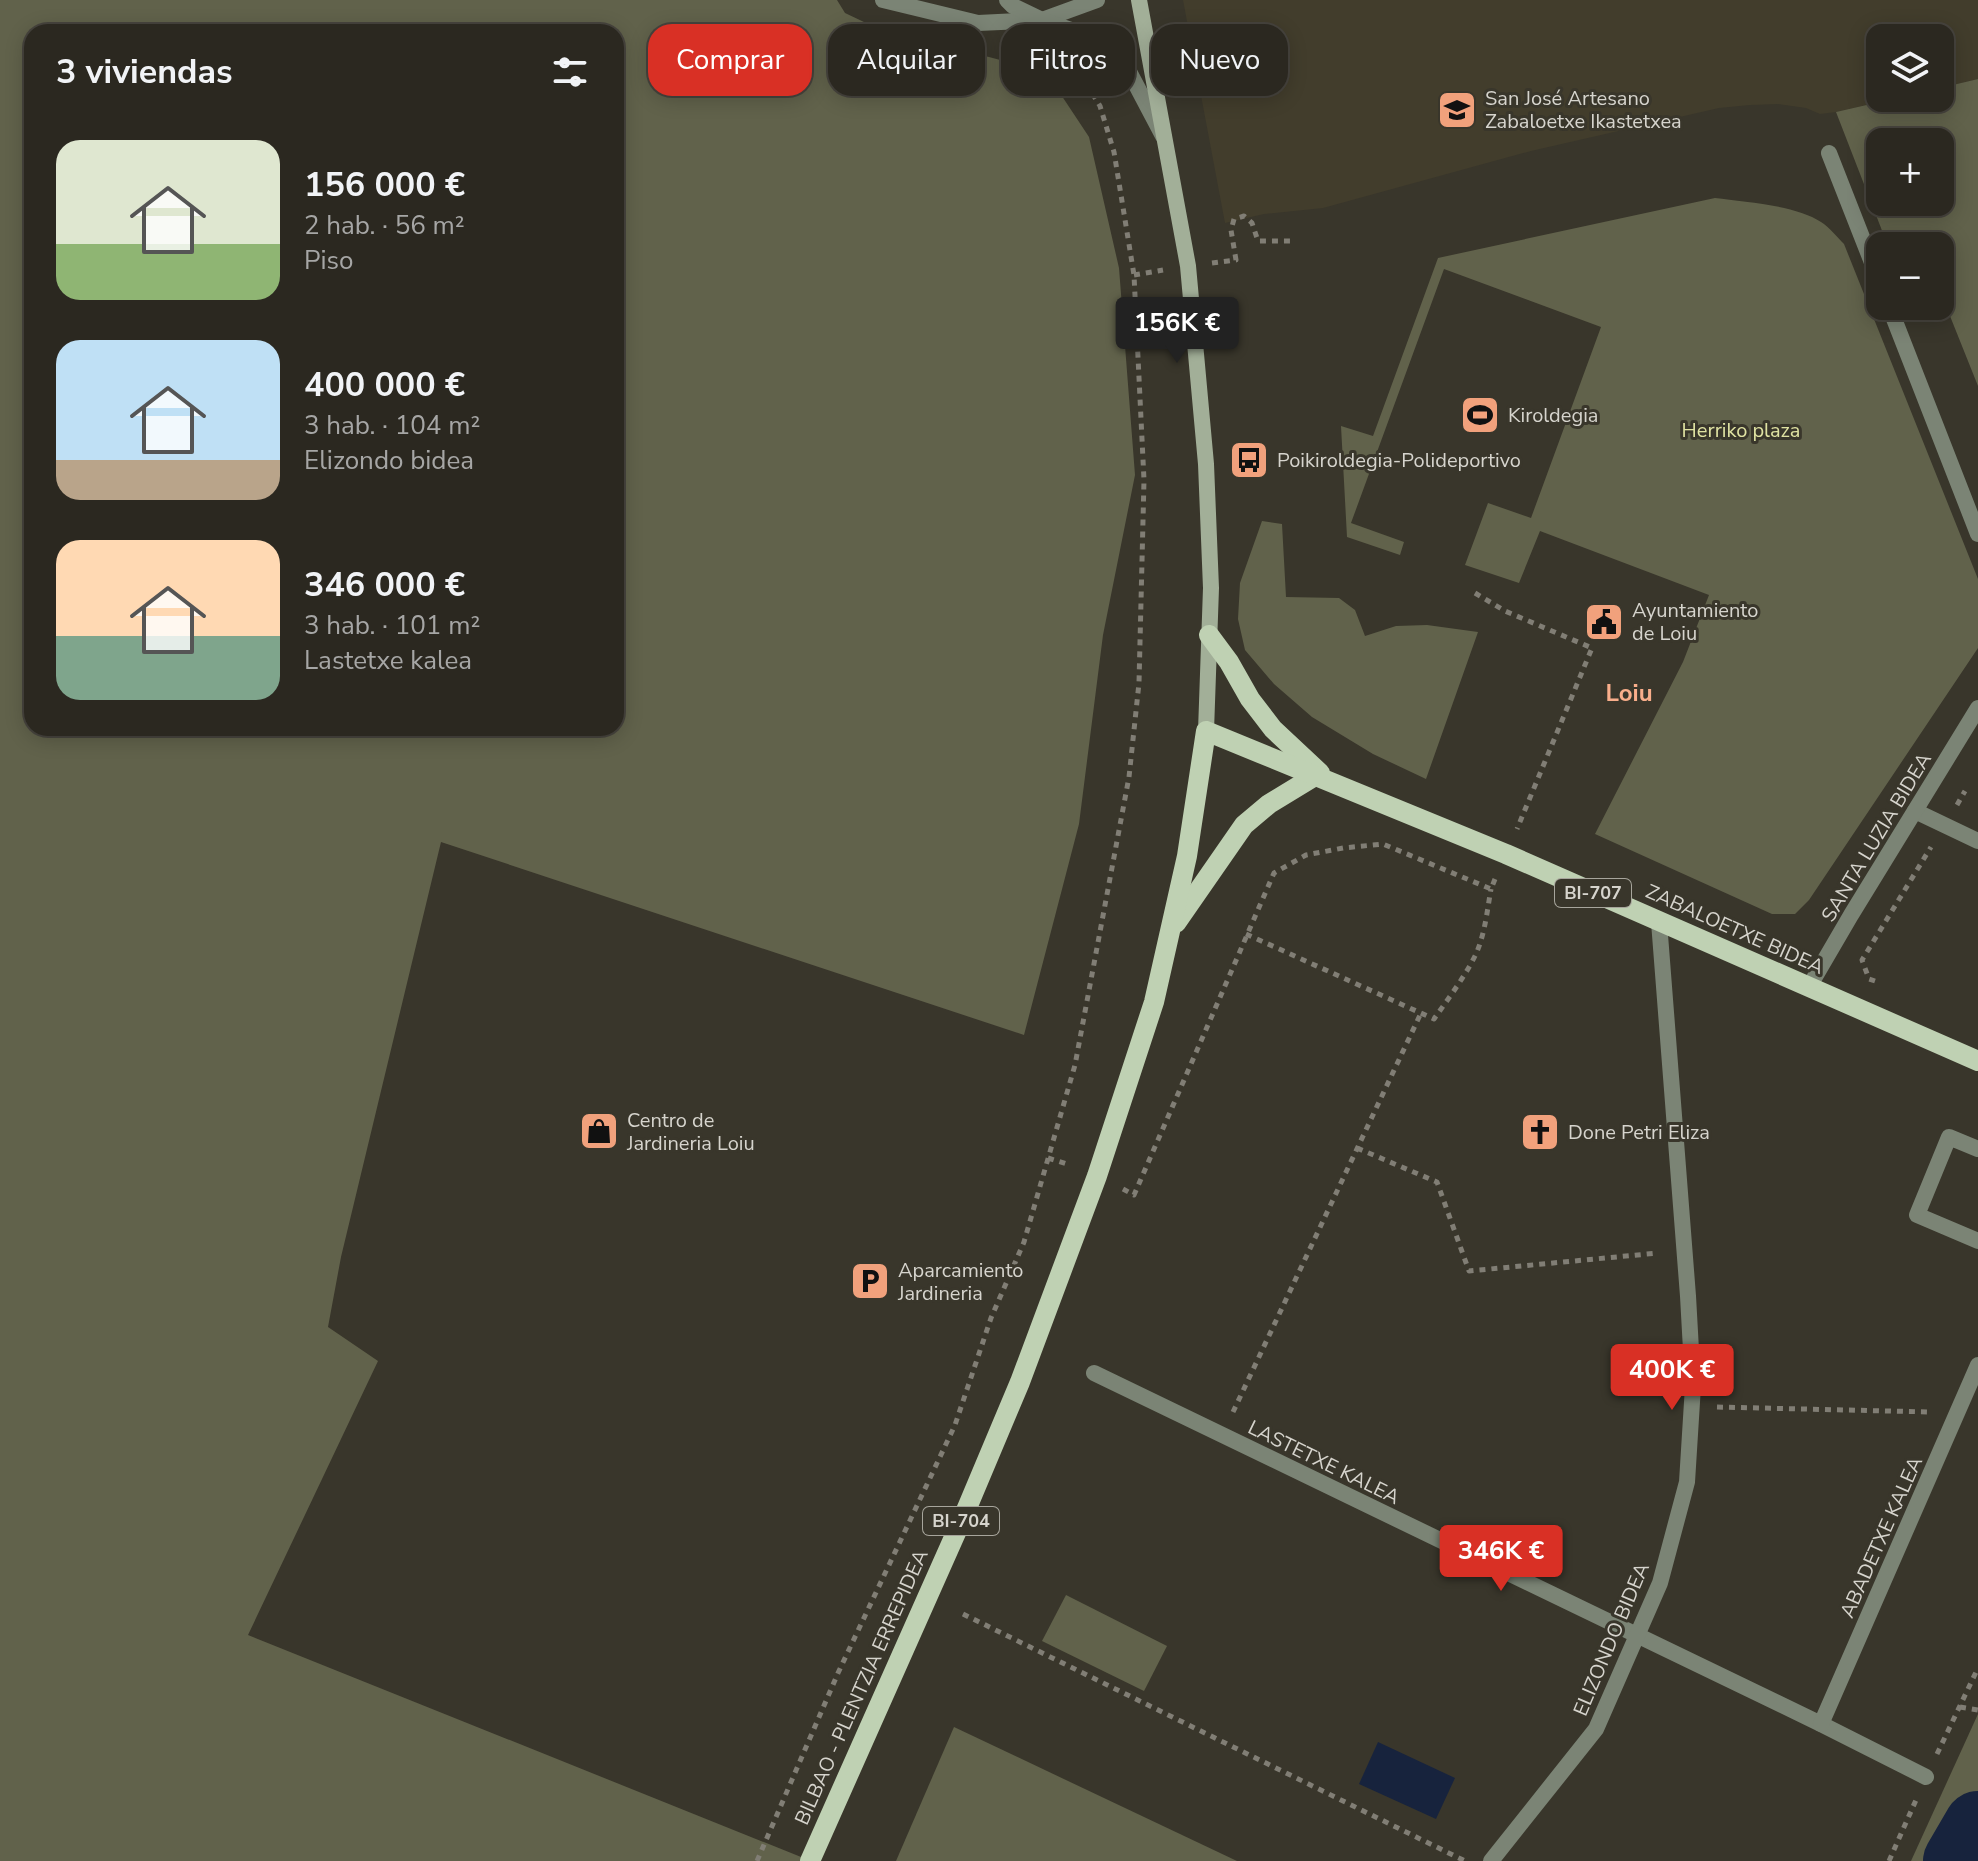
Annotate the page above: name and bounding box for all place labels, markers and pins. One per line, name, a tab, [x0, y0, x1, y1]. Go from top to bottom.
place label: San José Artesano Zabaloetxe Ikastetxea	[1485, 85, 1682, 135]
school or university icon: San José Artesano Zabaloetxe Ikastetxea	[1436, 89, 1478, 131]
pin: 156K €	[1112, 297, 1242, 365]
sports icon: Kiroldegia	[1459, 394, 1501, 436]
place label: Kiroldegia	[1508, 402, 1598, 429]
bus stop icon: Poikiroldegia-Polideportivo	[1228, 439, 1270, 481]
place label: Poikiroldegia-Polideportivo	[1277, 447, 1521, 474]
place label: Ayuntamiento de Loiu	[1632, 597, 1758, 647]
public building icon: Ayuntamiento de Loiu	[1583, 601, 1625, 643]
place label: Centro de Jardineria Loiu	[626, 1107, 755, 1157]
shop icon: Centro de Jardineria Loiu	[578, 1110, 620, 1152]
church icon: Done Petri Eliza	[1519, 1111, 1561, 1153]
place label: Done Petri Eliza	[1568, 1119, 1710, 1146]
place label: Aparcamiento Jardineria	[897, 1257, 1023, 1307]
parking icon: Aparcamiento Jardineria	[849, 1260, 891, 1302]
pin: 400K €	[1607, 1344, 1737, 1412]
pin: 346K €	[1436, 1525, 1566, 1593]

